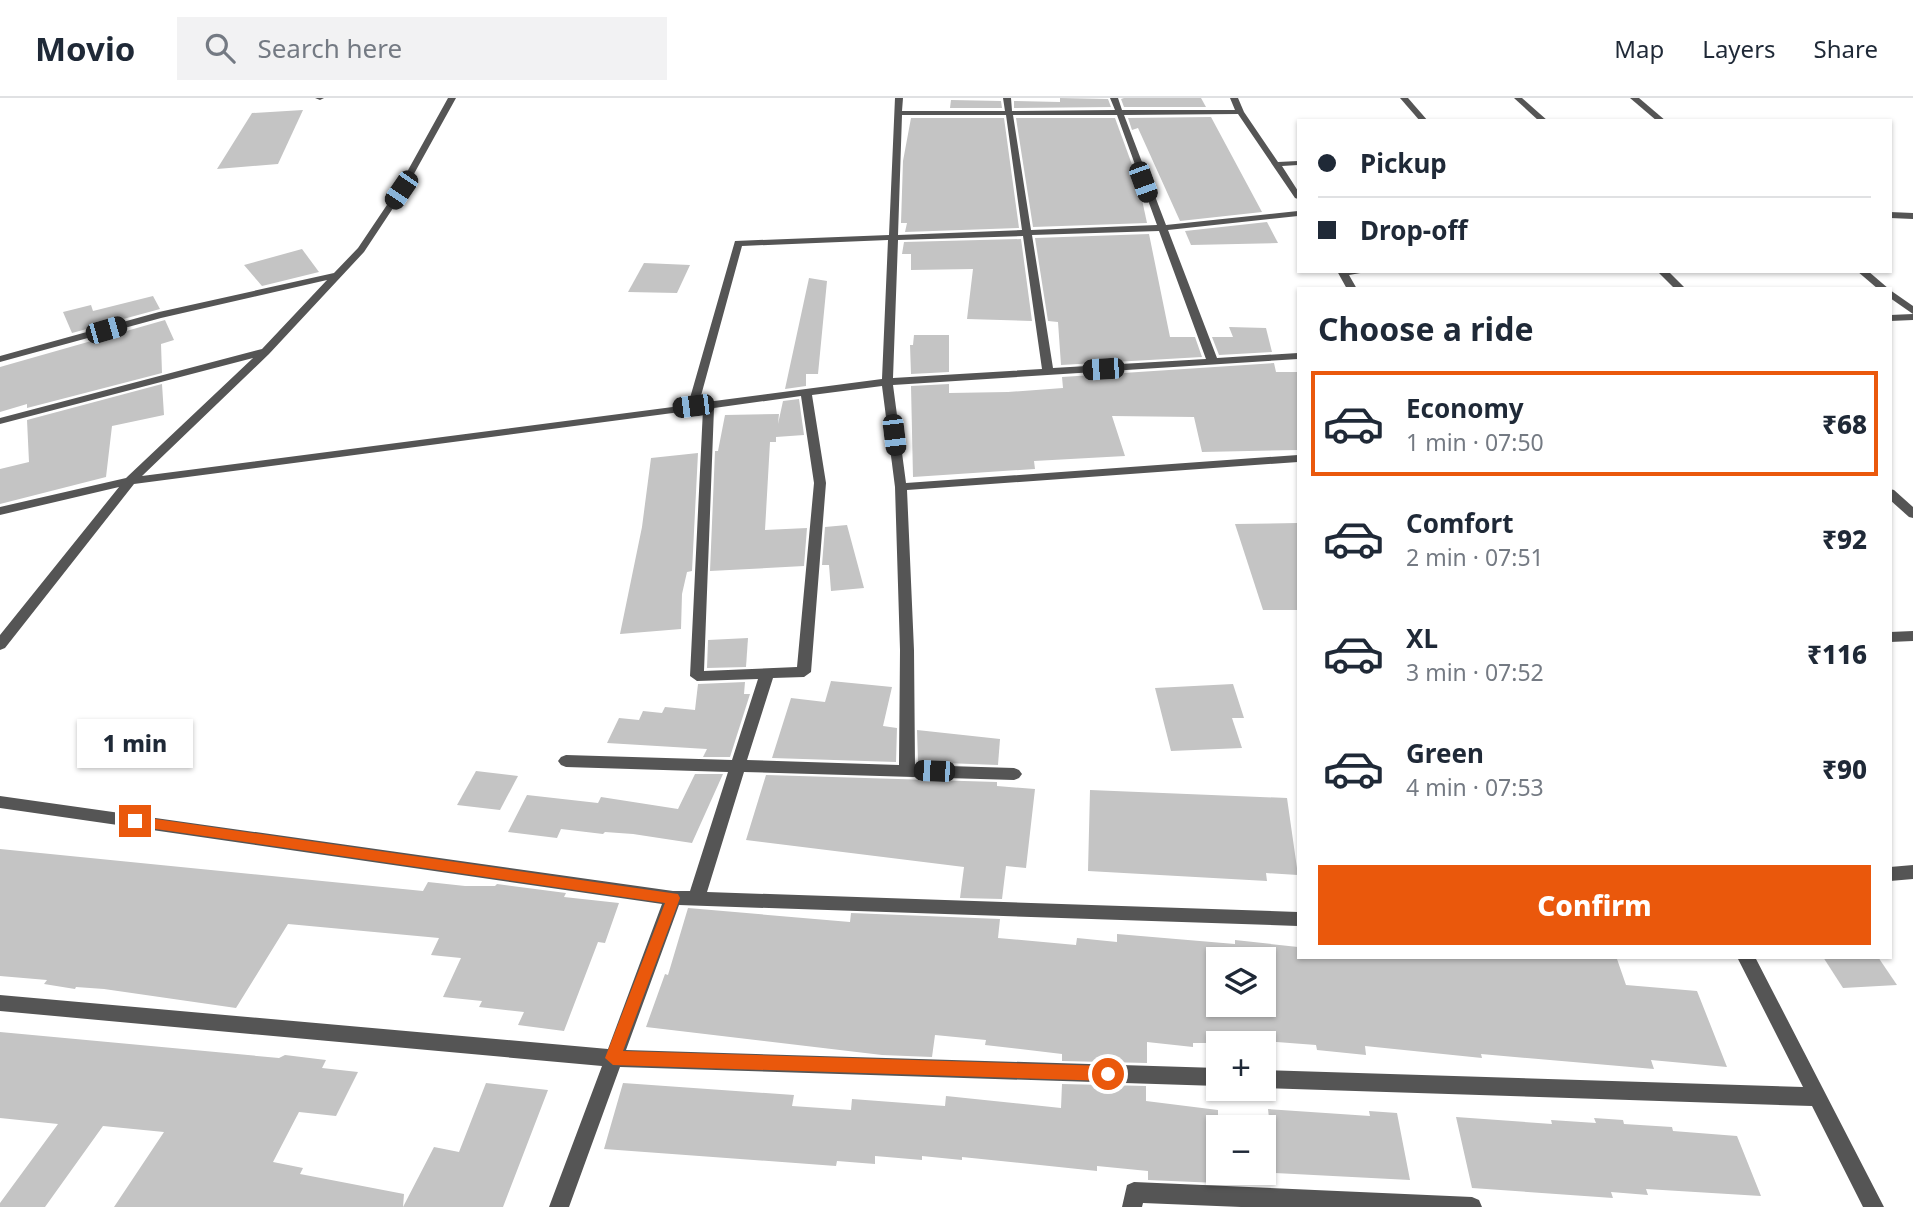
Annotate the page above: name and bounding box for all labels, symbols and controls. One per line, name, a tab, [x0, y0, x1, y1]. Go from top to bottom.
search box	[177, 17, 667, 80]
text: Movio	[35, 26, 135, 71]
icon: search	[201, 29, 239, 67]
text: Search here	[257, 30, 402, 66]
text: Map	[1614, 32, 1664, 65]
text: Layers	[1702, 32, 1776, 65]
text: Share	[1814, 32, 1878, 65]
text: Pickup	[1360, 145, 1447, 181]
car	[1126, 159, 1161, 205]
car	[381, 167, 422, 213]
text: Drop-off	[1360, 212, 1467, 248]
text: Choose a ride	[1318, 307, 1534, 350]
car	[83, 314, 130, 346]
car	[1082, 357, 1125, 381]
text: Economy	[1406, 390, 1524, 426]
icon: car	[1322, 392, 1385, 455]
car	[671, 393, 716, 419]
text: ₹68	[1822, 406, 1867, 442]
car	[882, 413, 907, 457]
text: 1 min · 07:50	[1406, 426, 1544, 458]
text: Comfort	[1406, 505, 1514, 541]
icon: car	[1322, 507, 1385, 570]
text: ₹92	[1822, 521, 1867, 557]
text: 2 min · 07:51	[1406, 541, 1544, 573]
text: XL	[1406, 620, 1438, 656]
icon: car	[1322, 622, 1385, 685]
text: ₹116	[1807, 636, 1867, 672]
text: 3 min · 07:52	[1406, 656, 1544, 688]
callout: 1 min	[77, 720, 193, 768]
text: 1 min	[103, 727, 167, 759]
text: Green	[1406, 735, 1484, 771]
icon: car	[1322, 737, 1385, 800]
text: ₹90	[1822, 751, 1867, 787]
car	[913, 760, 956, 782]
text: 4 min · 07:53	[1406, 771, 1544, 803]
route end	[119, 805, 151, 837]
button: Confirm	[1318, 865, 1871, 945]
map controls	[1206, 947, 1276, 1185]
button: layers	[1206, 947, 1276, 1017]
button: +	[1206, 1031, 1276, 1101]
route start	[1092, 1058, 1124, 1090]
button: −	[1206, 1115, 1276, 1185]

